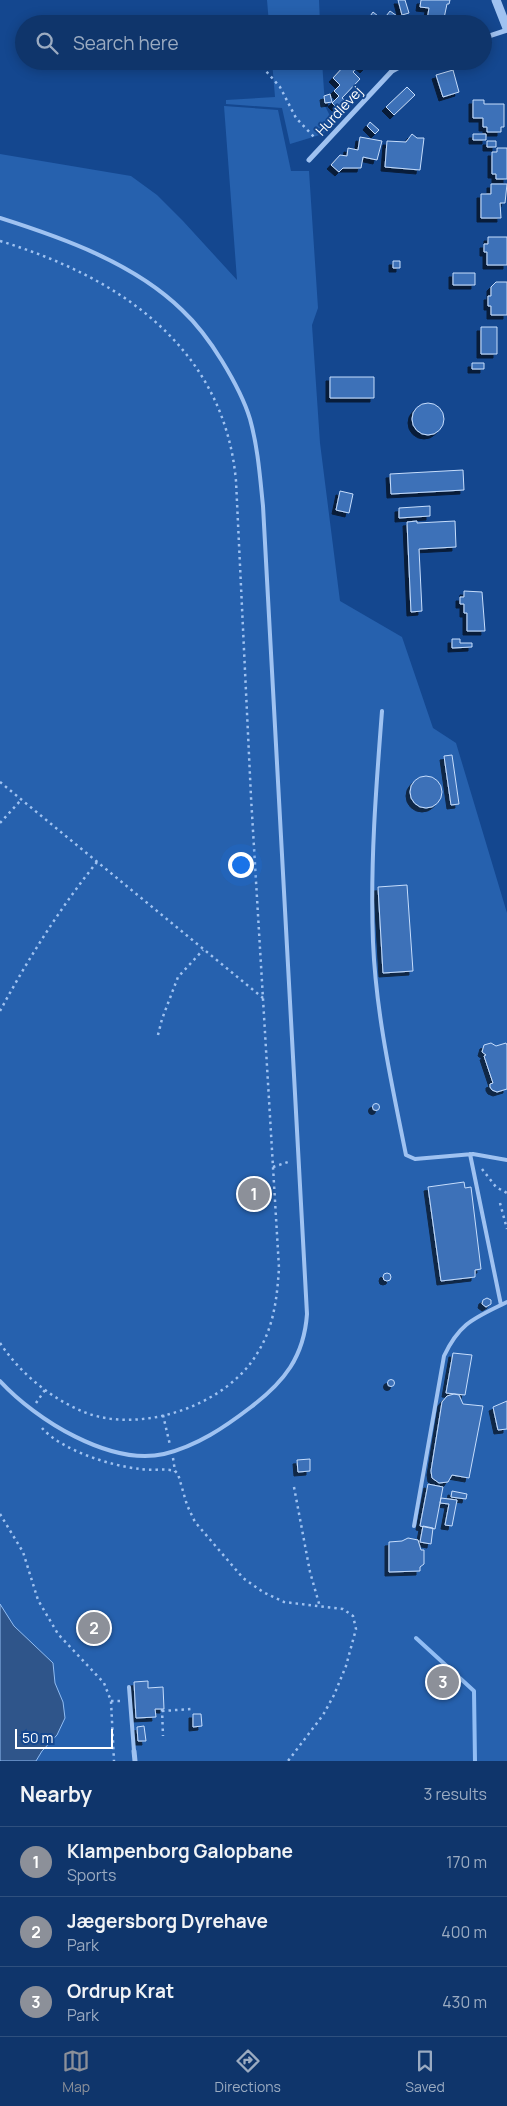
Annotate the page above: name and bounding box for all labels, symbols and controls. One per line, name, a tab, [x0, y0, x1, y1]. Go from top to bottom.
search box	[15, 15, 492, 70]
icon: search	[33, 29, 61, 57]
text: Search here	[73, 30, 179, 56]
street label: Hurdlevej	[311, 82, 366, 139]
your location	[228, 852, 254, 878]
pin: 1	[238, 1175, 270, 1213]
pin: 2	[78, 1609, 110, 1647]
pin: 3	[427, 1663, 459, 1701]
scale bar	[15, 1726, 112, 1749]
text: 50 m	[22, 1728, 53, 1747]
text: Nearby	[20, 1780, 92, 1808]
text: 3 results	[424, 1783, 487, 1805]
text: Klampenborg Galopbane	[67, 1838, 293, 1864]
text: 1	[32, 1851, 40, 1873]
text: 170 m	[446, 1851, 487, 1873]
text: Sports	[67, 1864, 116, 1886]
text: Jægersborg Dyrehave	[67, 1908, 268, 1934]
text: 2	[31, 1921, 41, 1943]
text: 400 m	[441, 1921, 487, 1943]
text: Park	[67, 1934, 99, 1956]
text: Ordrup Krat	[67, 1978, 174, 2004]
text: 3	[31, 1991, 41, 2013]
text: 430 m	[442, 1991, 487, 2013]
text: Park	[67, 2004, 99, 2026]
tab: Map	[62, 2047, 90, 2096]
tab: Directions	[215, 2047, 281, 2096]
tab: Saved	[405, 2047, 445, 2096]

